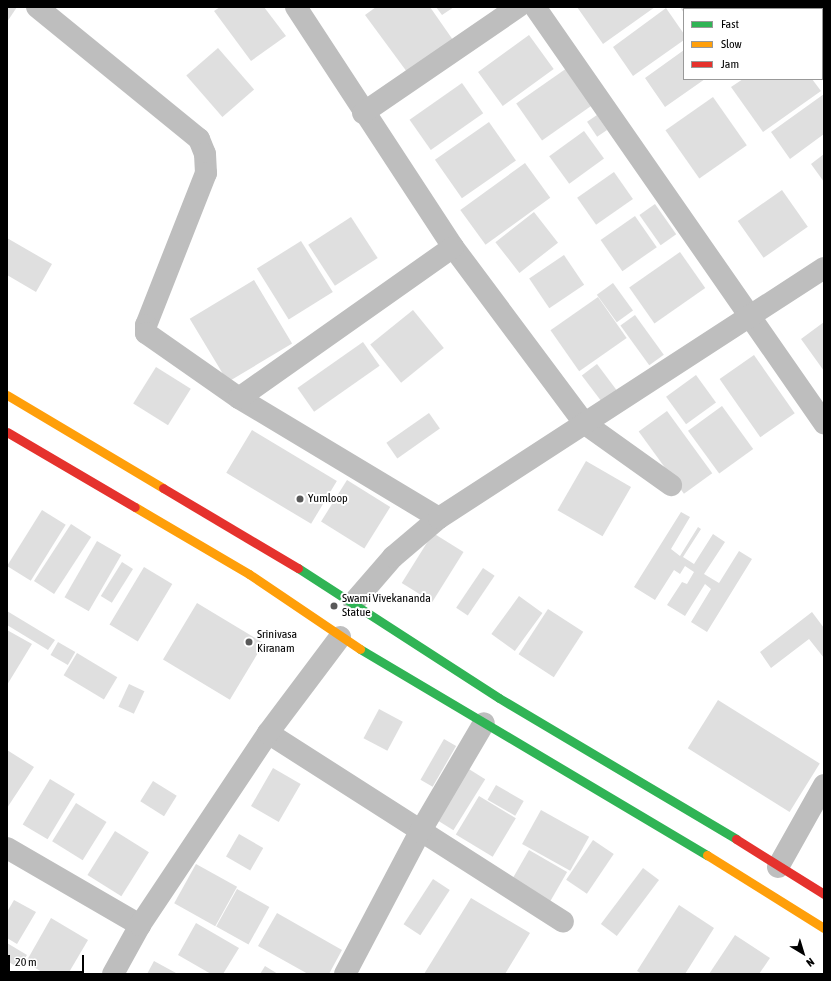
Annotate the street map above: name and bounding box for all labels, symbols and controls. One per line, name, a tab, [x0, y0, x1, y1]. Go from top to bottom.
legend	[683, 8, 823, 80]
text: Fast	[721, 17, 739, 31]
text: Slow	[721, 37, 742, 51]
text: Jam	[721, 57, 739, 71]
place label: Yumloop	[308, 492, 348, 506]
marker: Yumloop	[295, 494, 305, 504]
place label: Swami Vivekananda Statue	[342, 592, 431, 620]
marker: Swami Vivekananda Statue	[329, 601, 339, 611]
place label: Srinivasa Kiranam	[257, 628, 297, 656]
marker: Srinivasa Kiranam	[244, 637, 254, 647]
north arrow	[783, 933, 823, 973]
scale bar	[10, 947, 86, 973]
text: 20 m	[15, 955, 37, 969]
text: N	[804, 956, 817, 969]

